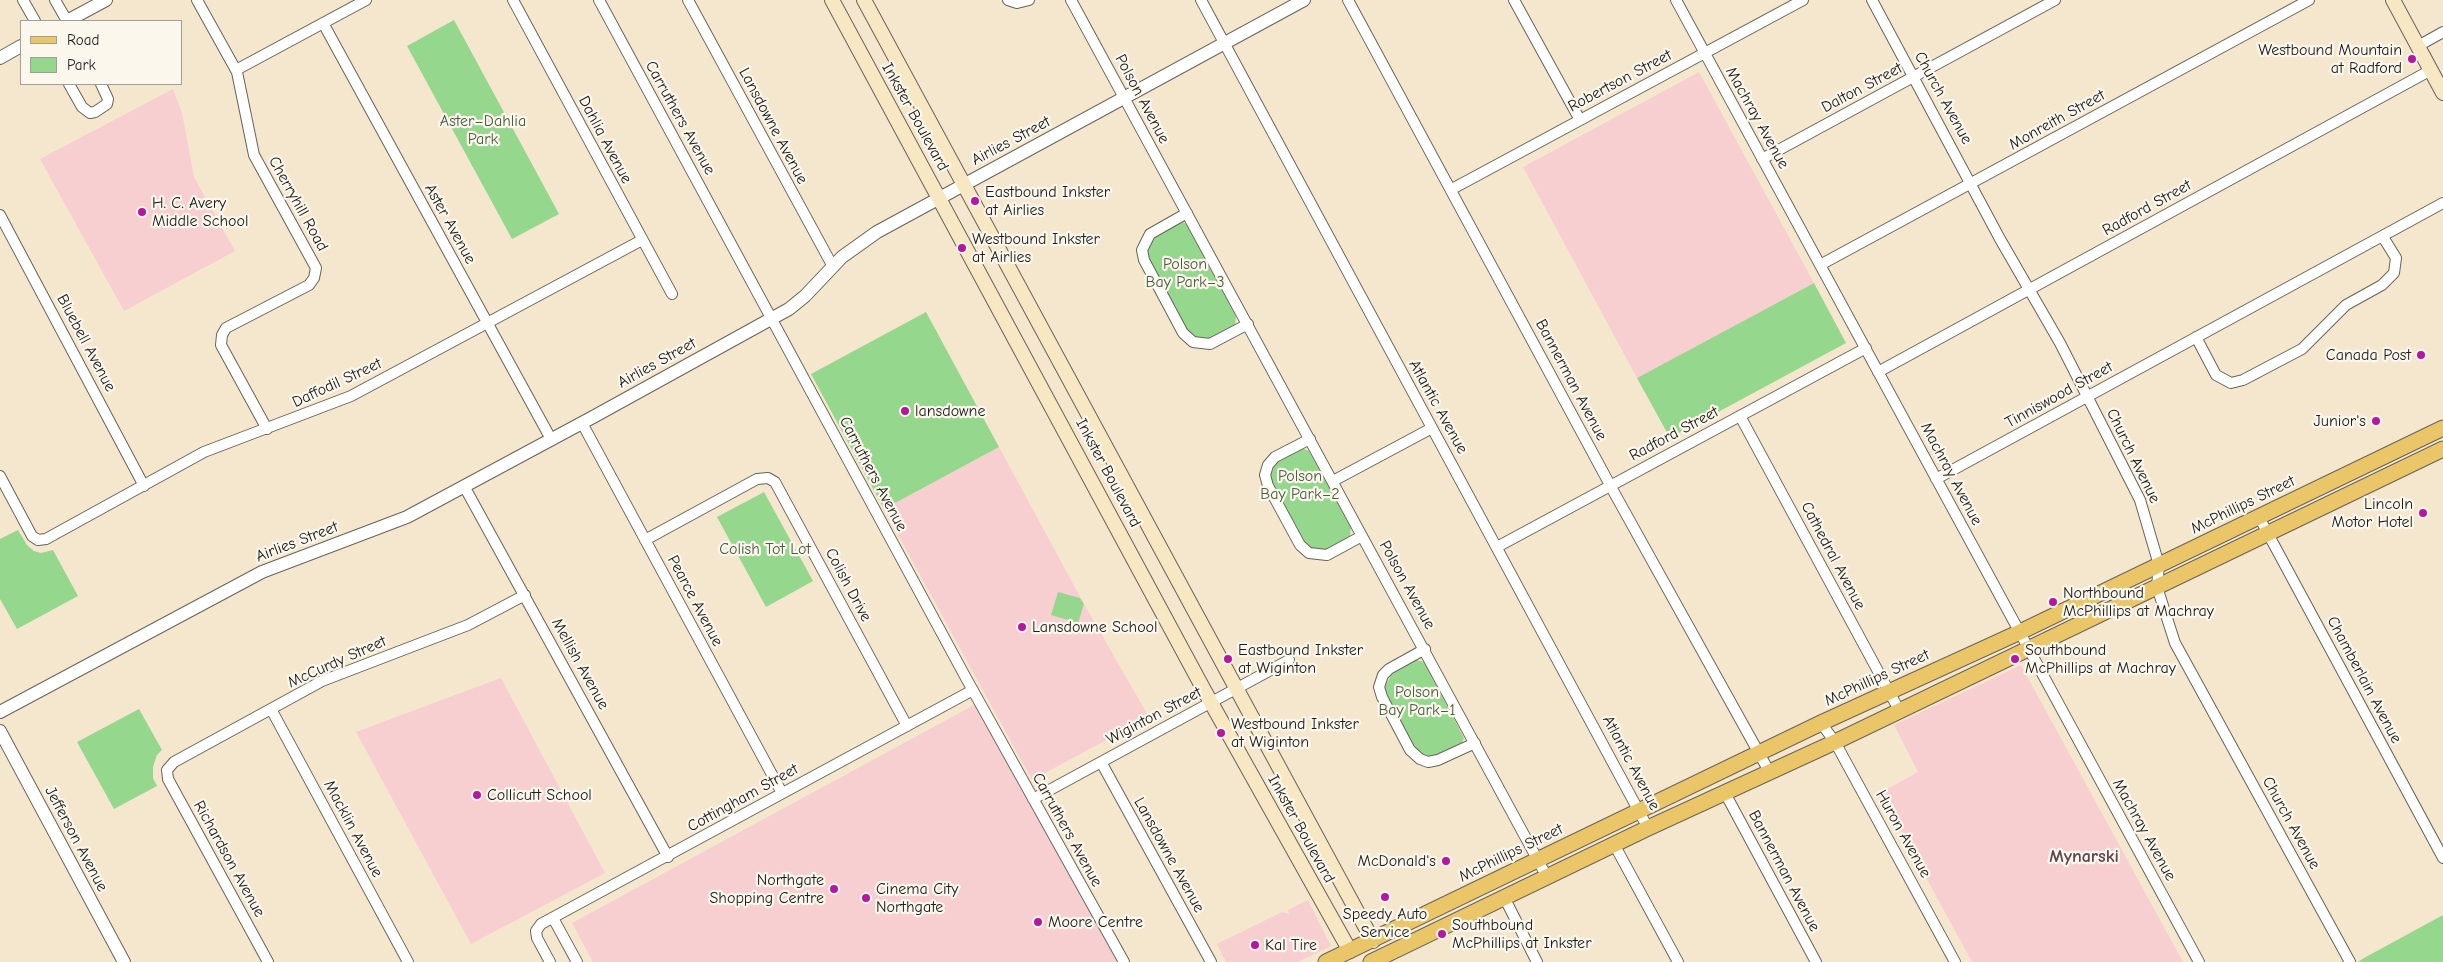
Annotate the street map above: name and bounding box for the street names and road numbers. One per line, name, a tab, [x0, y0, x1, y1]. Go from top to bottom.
street label: Robertson Street	[1565, 46, 1675, 116]
street label: Church Avenue	[1910, 48, 1976, 148]
street label: Polson Avenue	[1110, 51, 1174, 147]
street label: Carruthers Avenue	[641, 58, 719, 178]
street label: Dalton Street	[1818, 59, 1906, 117]
street label: Inkster Boulevard	[877, 60, 953, 174]
street label: Machray Avenue	[1721, 64, 1793, 172]
street label: Lansdowne Avenue	[734, 65, 812, 187]
street label: Monreith Street	[2006, 86, 2108, 154]
street label: Dahlia Avenue	[574, 93, 636, 187]
street label: Airlies Street	[968, 112, 1054, 170]
street label: Cherryhill Road	[264, 153, 332, 255]
street label: Radford Street	[2099, 176, 2195, 240]
street label: Aster Avenue	[420, 181, 480, 267]
street label: Bluebell Avenue	[52, 291, 120, 395]
street label: Bannerman Avenue	[1531, 316, 1611, 444]
street label: Airlies Street	[615, 334, 699, 392]
street label: Daffodil Street	[289, 354, 385, 412]
street label: Atlantic Avenue	[1404, 357, 1472, 457]
street label: Tinniswood Street	[2002, 357, 2116, 433]
street label: Radford Street	[1626, 402, 1722, 466]
street label: Church Avenue	[2102, 406, 2164, 506]
street label: Carruthers Avenue	[835, 413, 911, 535]
street label: Inkster Boulevard	[1071, 415, 1145, 531]
street label: Machray Avenue	[1916, 419, 1986, 529]
street label: McPhillips Street	[2188, 472, 2298, 538]
street label: Cathedral Avenue	[1796, 499, 1870, 613]
street label: Airlies Street	[253, 518, 341, 566]
street label: Polson Avenue	[1375, 537, 1439, 633]
street label: Colish Drive	[821, 545, 875, 625]
street label: Pearce Avenue	[663, 552, 727, 650]
street label: Chamberlain Avenue	[2322, 613, 2406, 747]
street label: Mellish Avenue	[547, 615, 613, 713]
street label: McCurdy Street	[285, 632, 389, 692]
street label: McPhillips Street	[1822, 645, 1932, 711]
street label: Wiginton Street	[1103, 683, 1205, 749]
street label: Atlantic Avenue	[1598, 712, 1664, 814]
street label: Cottingham Street	[684, 760, 802, 836]
street label: Carruthers Avenue	[1028, 770, 1106, 890]
street label: Inkster Boulevard	[1263, 772, 1339, 886]
street label: Church Avenue	[2258, 773, 2324, 873]
street label: Machray Avenue	[2108, 776, 2180, 884]
street label: Macklin Avenue	[319, 777, 387, 881]
street label: Jefferson Avenue	[40, 783, 112, 895]
street label: Huron Avenue	[1871, 787, 1935, 881]
street label: Lansdowne Avenue	[1129, 794, 1209, 916]
street label: Richardson Avenue	[189, 797, 269, 921]
street label: Bannerman Avenue	[1744, 807, 1824, 935]
street label: McPhillips Street	[1456, 820, 1566, 886]

